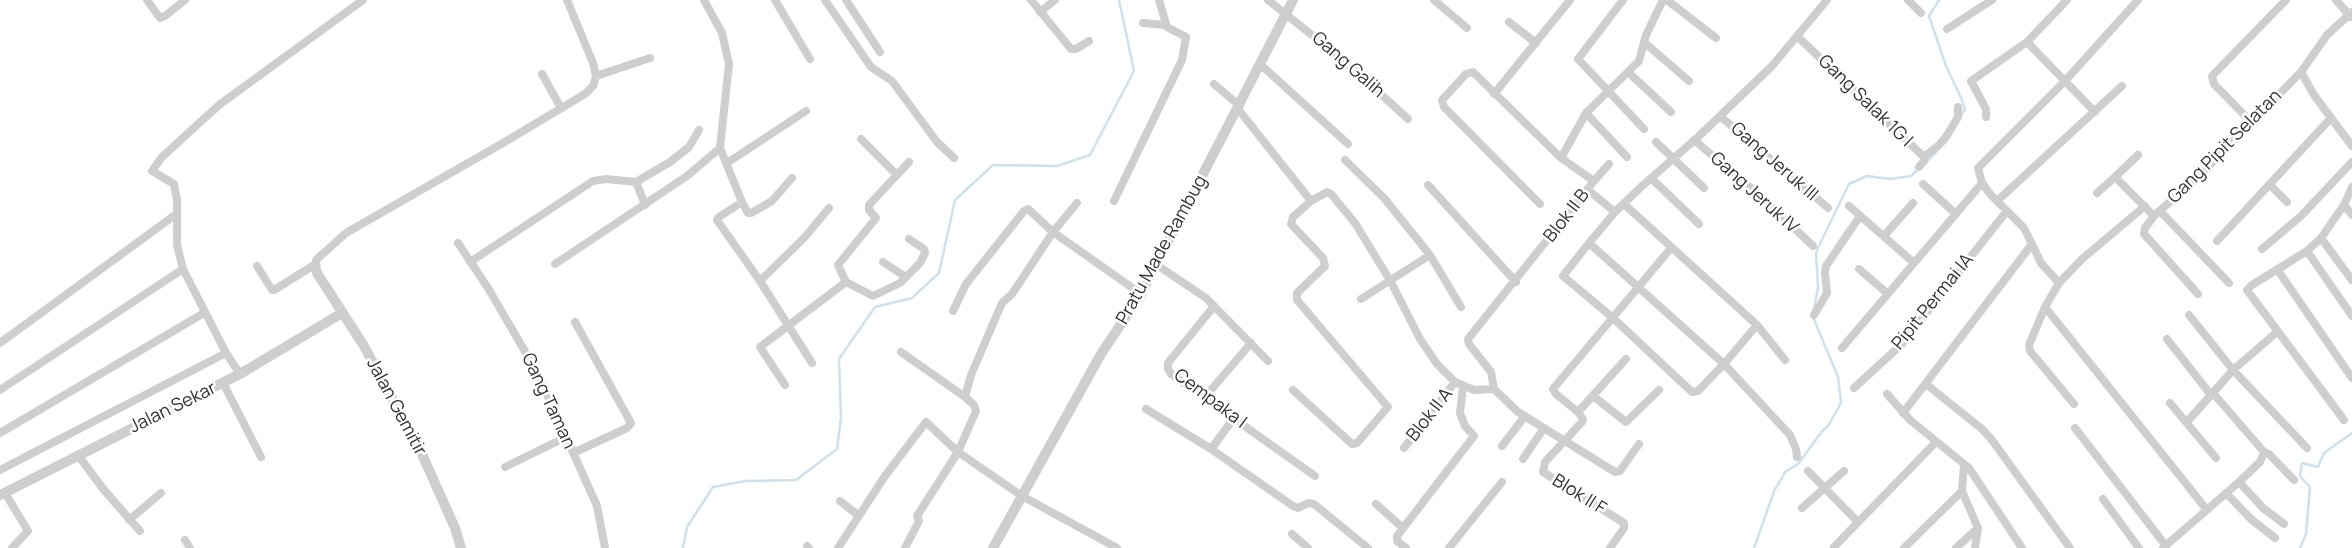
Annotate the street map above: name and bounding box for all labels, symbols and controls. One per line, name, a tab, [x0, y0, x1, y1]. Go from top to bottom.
street label: Gang Galih	[1307, 28, 1389, 102]
street label: Gang Salak 1G I	[1813, 51, 1917, 151]
street label: Gang Pipit Selatan	[2164, 86, 2286, 208]
street label: Gang Jeruk III	[1726, 118, 1822, 206]
street label: Gang Jeruk IV	[1705, 148, 1803, 238]
street label: Pratu Made Rambug	[1112, 172, 1212, 328]
street label: Blok II B	[1540, 185, 1594, 247]
street label: Pipit Permai IA	[1888, 250, 1978, 354]
street label: Gang Taman	[516, 350, 580, 452]
street label: Jalan Gemitir	[361, 355, 431, 459]
street label: Cempaka I	[1169, 365, 1251, 433]
street label: Jalan Sekar	[126, 378, 220, 438]
street label: Blok II A	[1402, 384, 1458, 446]
street label: Blok II F	[1548, 470, 1610, 520]

